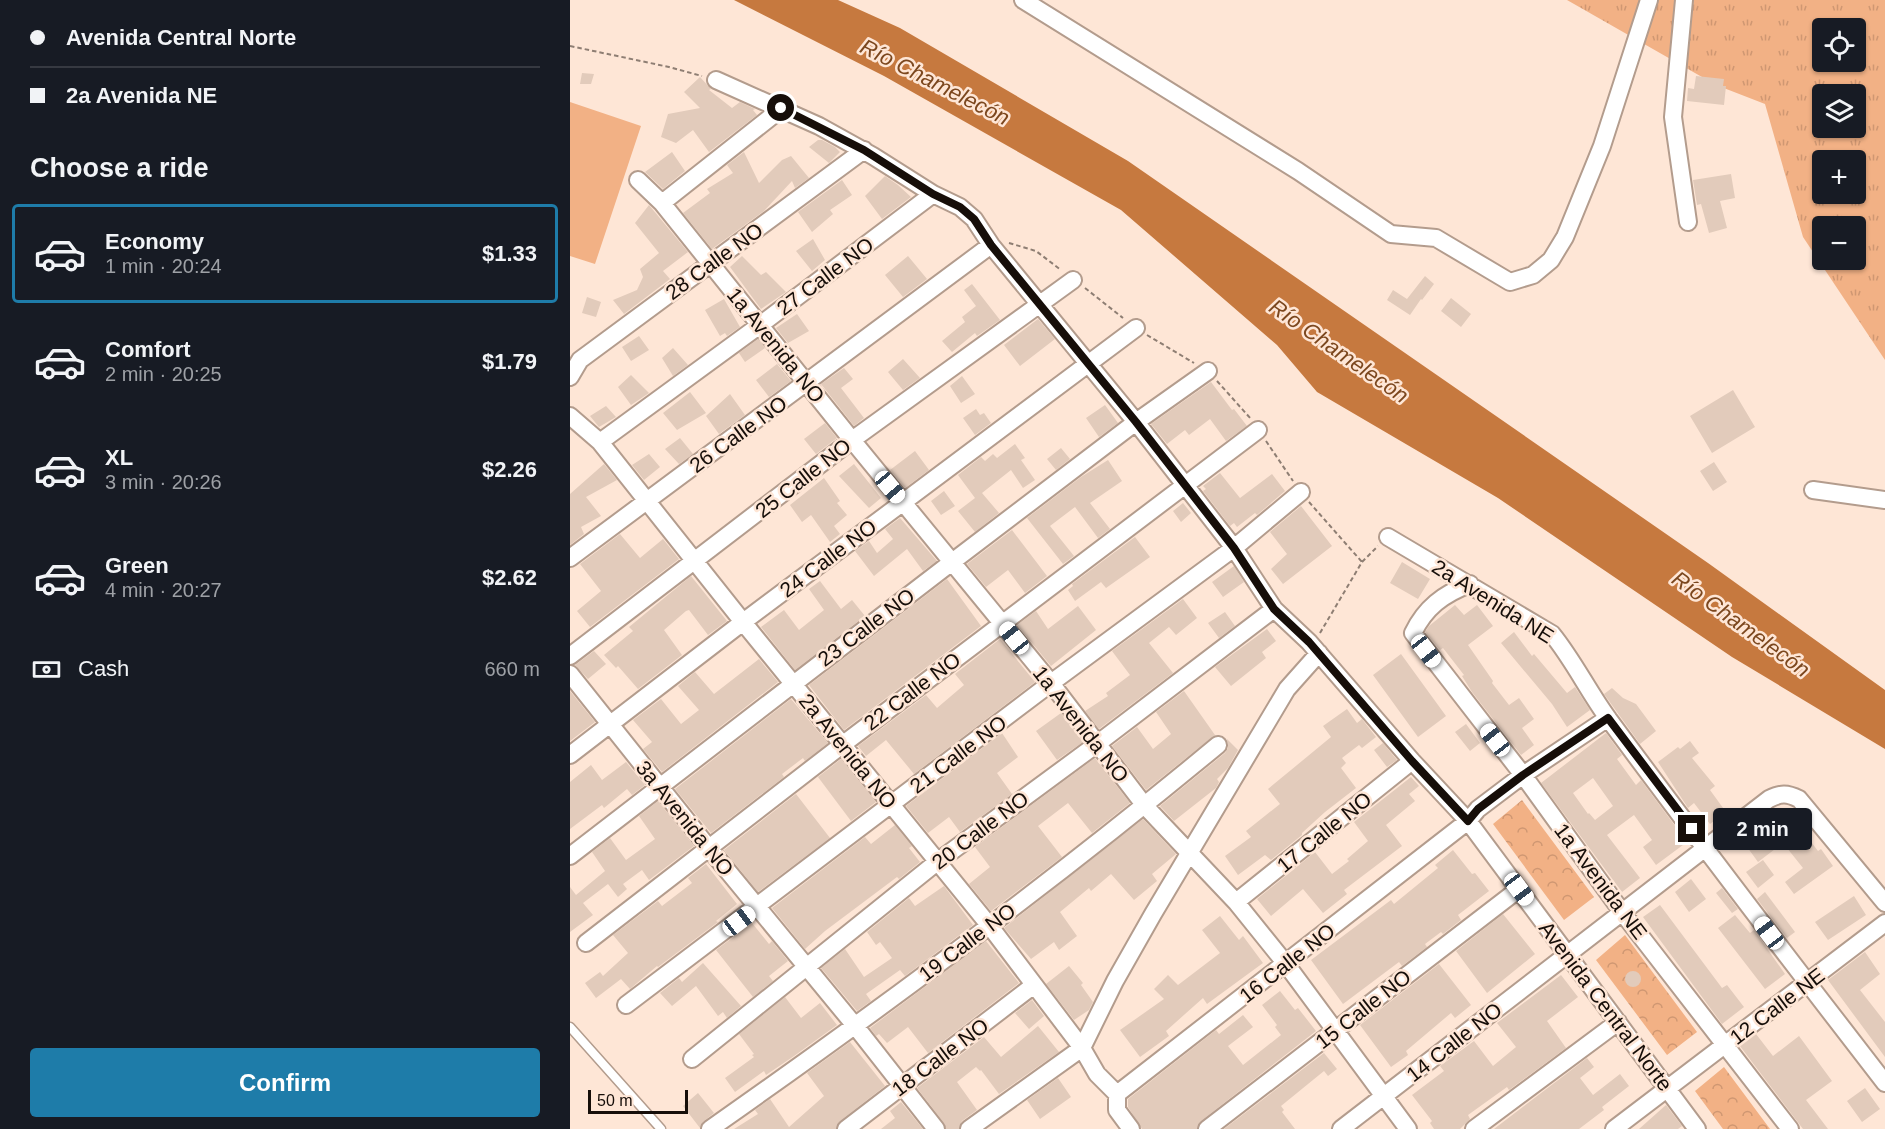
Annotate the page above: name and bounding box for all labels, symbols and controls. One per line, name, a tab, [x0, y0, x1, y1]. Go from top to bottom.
map controls	[1812, 18, 1866, 270]
button: locate	[1812, 18, 1866, 72]
text: Avenida Central Norte	[66, 25, 296, 50]
water label: Río Chamelecón	[856, 34, 1014, 130]
text: 2a Avenida NE	[66, 83, 217, 108]
button: layers	[1812, 84, 1866, 138]
route start	[767, 94, 794, 121]
button: +	[1812, 150, 1866, 204]
text: Choose a ride	[30, 153, 209, 183]
button: −	[1812, 216, 1866, 270]
street label: 28 Calle NO	[661, 218, 767, 304]
icon: car	[33, 227, 87, 281]
text: Economy	[105, 229, 204, 254]
street label: 27 Calle NO	[772, 232, 878, 320]
text: $1.33	[482, 241, 537, 266]
text: 1 min · 20:24	[105, 255, 222, 277]
street label: 1a Avenida NO	[723, 283, 829, 407]
water label: Río Chamelecón	[1265, 294, 1413, 408]
icon: car	[33, 335, 87, 389]
text: Comfort	[105, 337, 191, 362]
text: $1.79	[482, 349, 537, 374]
text: 2 min · 20:25	[105, 363, 222, 385]
street label: 26 Calle NO	[685, 391, 791, 477]
street label: 25 Calle NO	[751, 434, 855, 522]
icon: car	[33, 443, 87, 497]
text: XL	[105, 445, 133, 470]
text: $2.26	[482, 457, 537, 482]
car	[872, 467, 908, 507]
text: 3 min · 20:26	[105, 471, 222, 493]
street label: 24 Calle NO	[775, 514, 881, 602]
icon: car	[33, 551, 87, 605]
text: Green	[105, 553, 169, 578]
street label: 2a Avenida NE	[1428, 555, 1558, 647]
text: $2.62	[482, 565, 537, 590]
water label: Río Chamelecón	[1667, 566, 1815, 682]
text: 4 min · 20:27	[105, 579, 222, 601]
street label: 23 Calle NO	[813, 583, 919, 671]
car	[996, 618, 1032, 658]
car	[1408, 631, 1444, 671]
street label: 22 Calle NO	[859, 647, 965, 735]
icon: cash	[30, 653, 63, 686]
text: Cash	[78, 656, 129, 681]
text: 660 m	[484, 658, 540, 680]
street label: 1a Avenida NO	[1029, 661, 1133, 787]
street label: 2a Avenida NO	[795, 689, 901, 813]
street label: 21 Calle NO	[905, 710, 1011, 798]
car	[1477, 720, 1513, 760]
street label: 3a Avenida NO	[632, 756, 738, 880]
street label: 20 Calle NO	[927, 786, 1033, 874]
street label: 17 Calle NO	[1272, 787, 1376, 877]
callout: 2 min	[1713, 808, 1812, 850]
route end	[1678, 815, 1705, 842]
text: 2 min	[1736, 818, 1789, 840]
street label: 1a Avenida NE	[1550, 819, 1652, 943]
car	[1501, 869, 1537, 909]
street label: 19 Calle NO	[914, 898, 1020, 986]
car	[719, 903, 759, 939]
car	[1751, 913, 1787, 953]
street label: Avenida Central Norte	[1535, 917, 1677, 1095]
street label: 16 Calle NO	[1235, 919, 1339, 1007]
street label: 12 Calle NE	[1725, 963, 1829, 1049]
street label: 15 Calle NO	[1311, 965, 1415, 1053]
street label: 14 Calle NO	[1402, 998, 1506, 1086]
street label: 18 Calle NO	[887, 1013, 993, 1101]
button: Confirm	[30, 1048, 540, 1117]
scale bar	[588, 1087, 688, 1114]
text: 50 m	[597, 1092, 633, 1109]

